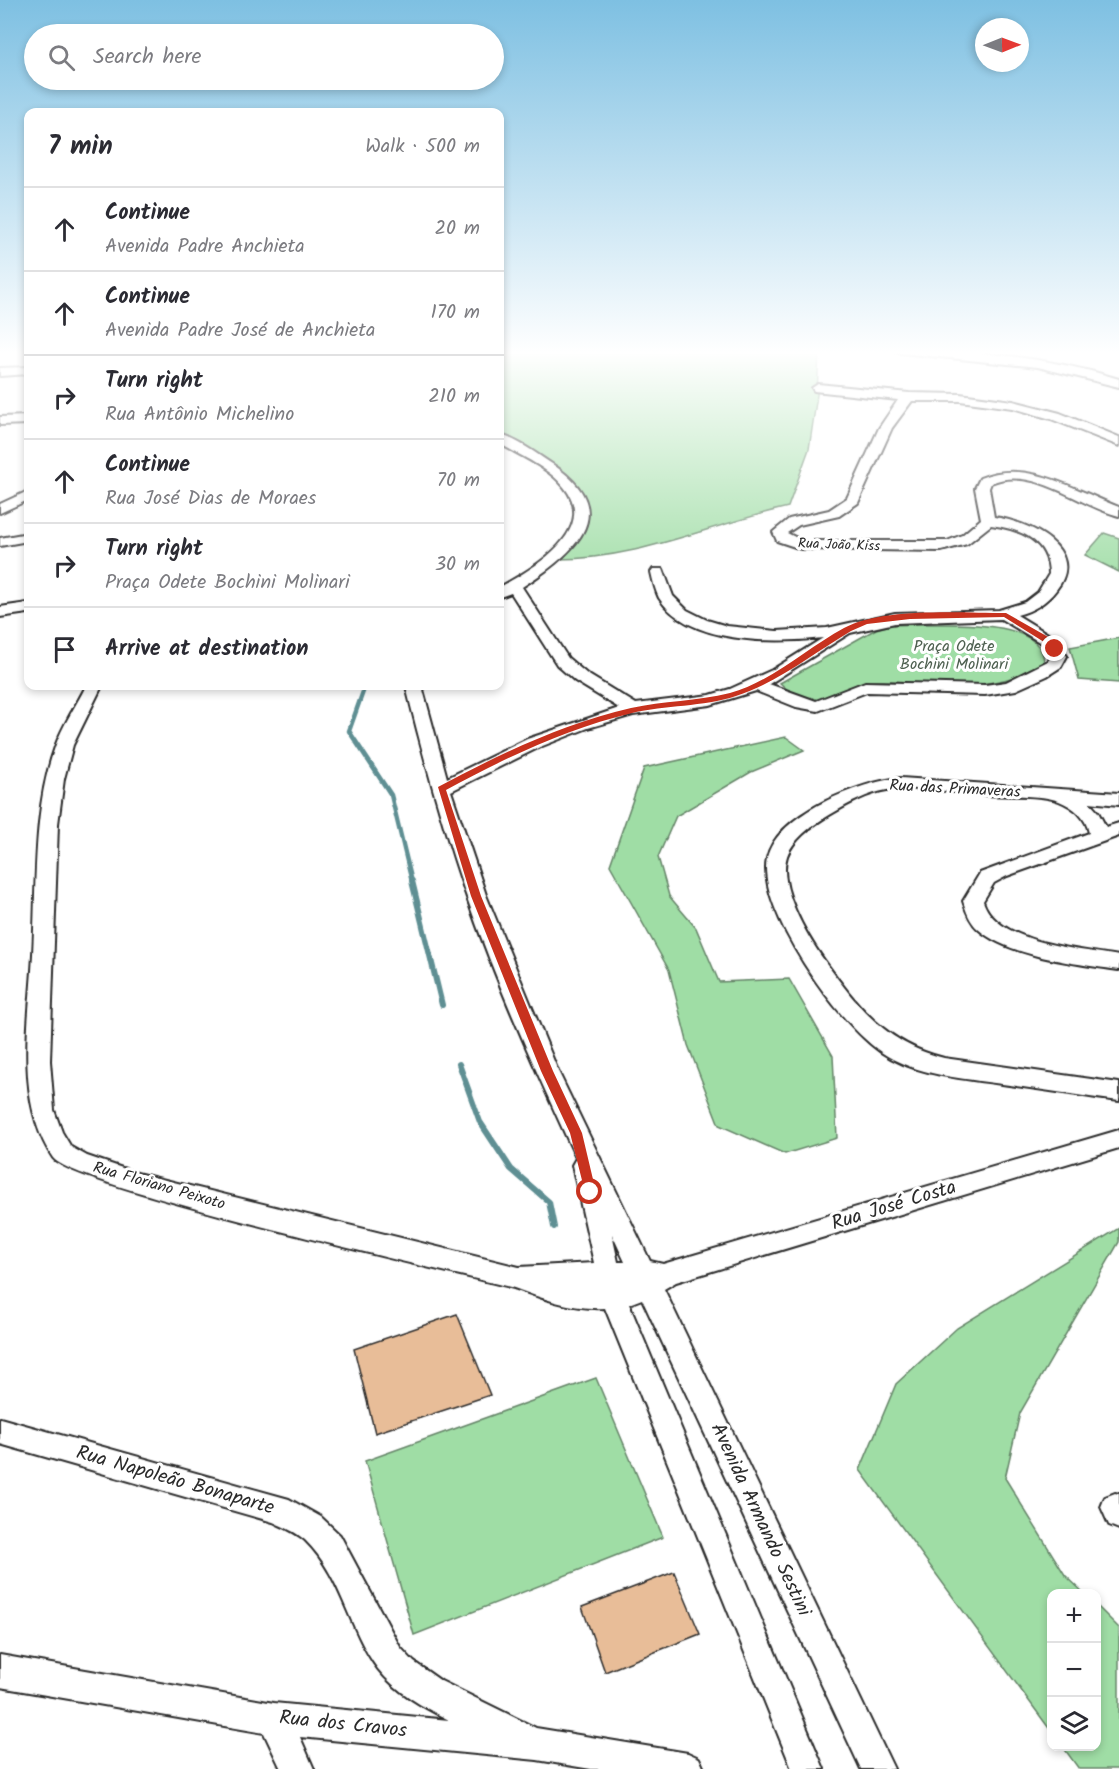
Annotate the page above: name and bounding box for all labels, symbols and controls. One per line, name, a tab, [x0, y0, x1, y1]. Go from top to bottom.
north arrow	[975, 18, 1029, 72]
search box	[24, 24, 504, 90]
text: Search here	[93, 40, 201, 75]
icon: search	[45, 41, 78, 74]
text: 7 min	[48, 126, 113, 168]
text: Walk · 500 m	[365, 131, 480, 163]
text: Continue	[105, 196, 190, 231]
icon: ahead	[48, 213, 81, 246]
text: 20 m	[434, 213, 480, 245]
text: Avenida Padre Anchieta	[105, 231, 305, 263]
text: Continue	[105, 280, 190, 315]
icon: ahead	[48, 297, 81, 330]
text: 170 m	[431, 297, 480, 329]
text: Avenida Padre José de Anchieta	[105, 315, 375, 347]
text: Turn right	[105, 364, 203, 399]
icon: right	[48, 381, 81, 414]
text: 210 m	[428, 381, 480, 413]
text: Rua Antônio Michelino	[105, 399, 294, 431]
text: Continue	[105, 448, 190, 483]
icon: ahead	[48, 465, 81, 498]
text: 70 m	[437, 465, 480, 497]
text: Rua José Dias de Moraes	[105, 483, 316, 515]
text: Turn right	[105, 532, 203, 567]
street label: Rua João Kiss	[798, 533, 880, 557]
icon: right	[48, 549, 81, 582]
text: 30 m	[435, 549, 480, 581]
text: Praça Odete Bochini Molinari	[105, 567, 350, 599]
text: Arrive at destination	[105, 632, 308, 667]
icon: arrive	[48, 633, 81, 666]
park label: Praça Odete Bochini Molinari	[900, 634, 1009, 677]
route end	[1041, 635, 1067, 661]
street label: Rua das Primaveras	[889, 773, 1021, 805]
street label: Rua Floriano Peixoto	[90, 1155, 228, 1217]
street label: Rua José Costa	[828, 1172, 960, 1240]
route start	[576, 1178, 602, 1204]
street label: Avenida Armando Sestini	[701, 1418, 819, 1623]
street label: Rua Napoleão Bonaparte	[72, 1437, 278, 1525]
map controls	[1047, 1589, 1101, 1751]
button: +	[1047, 1589, 1101, 1643]
button: −	[1047, 1643, 1101, 1697]
button: layers	[1047, 1697, 1101, 1751]
street label: Rua dos Cravos	[278, 1702, 409, 1748]

